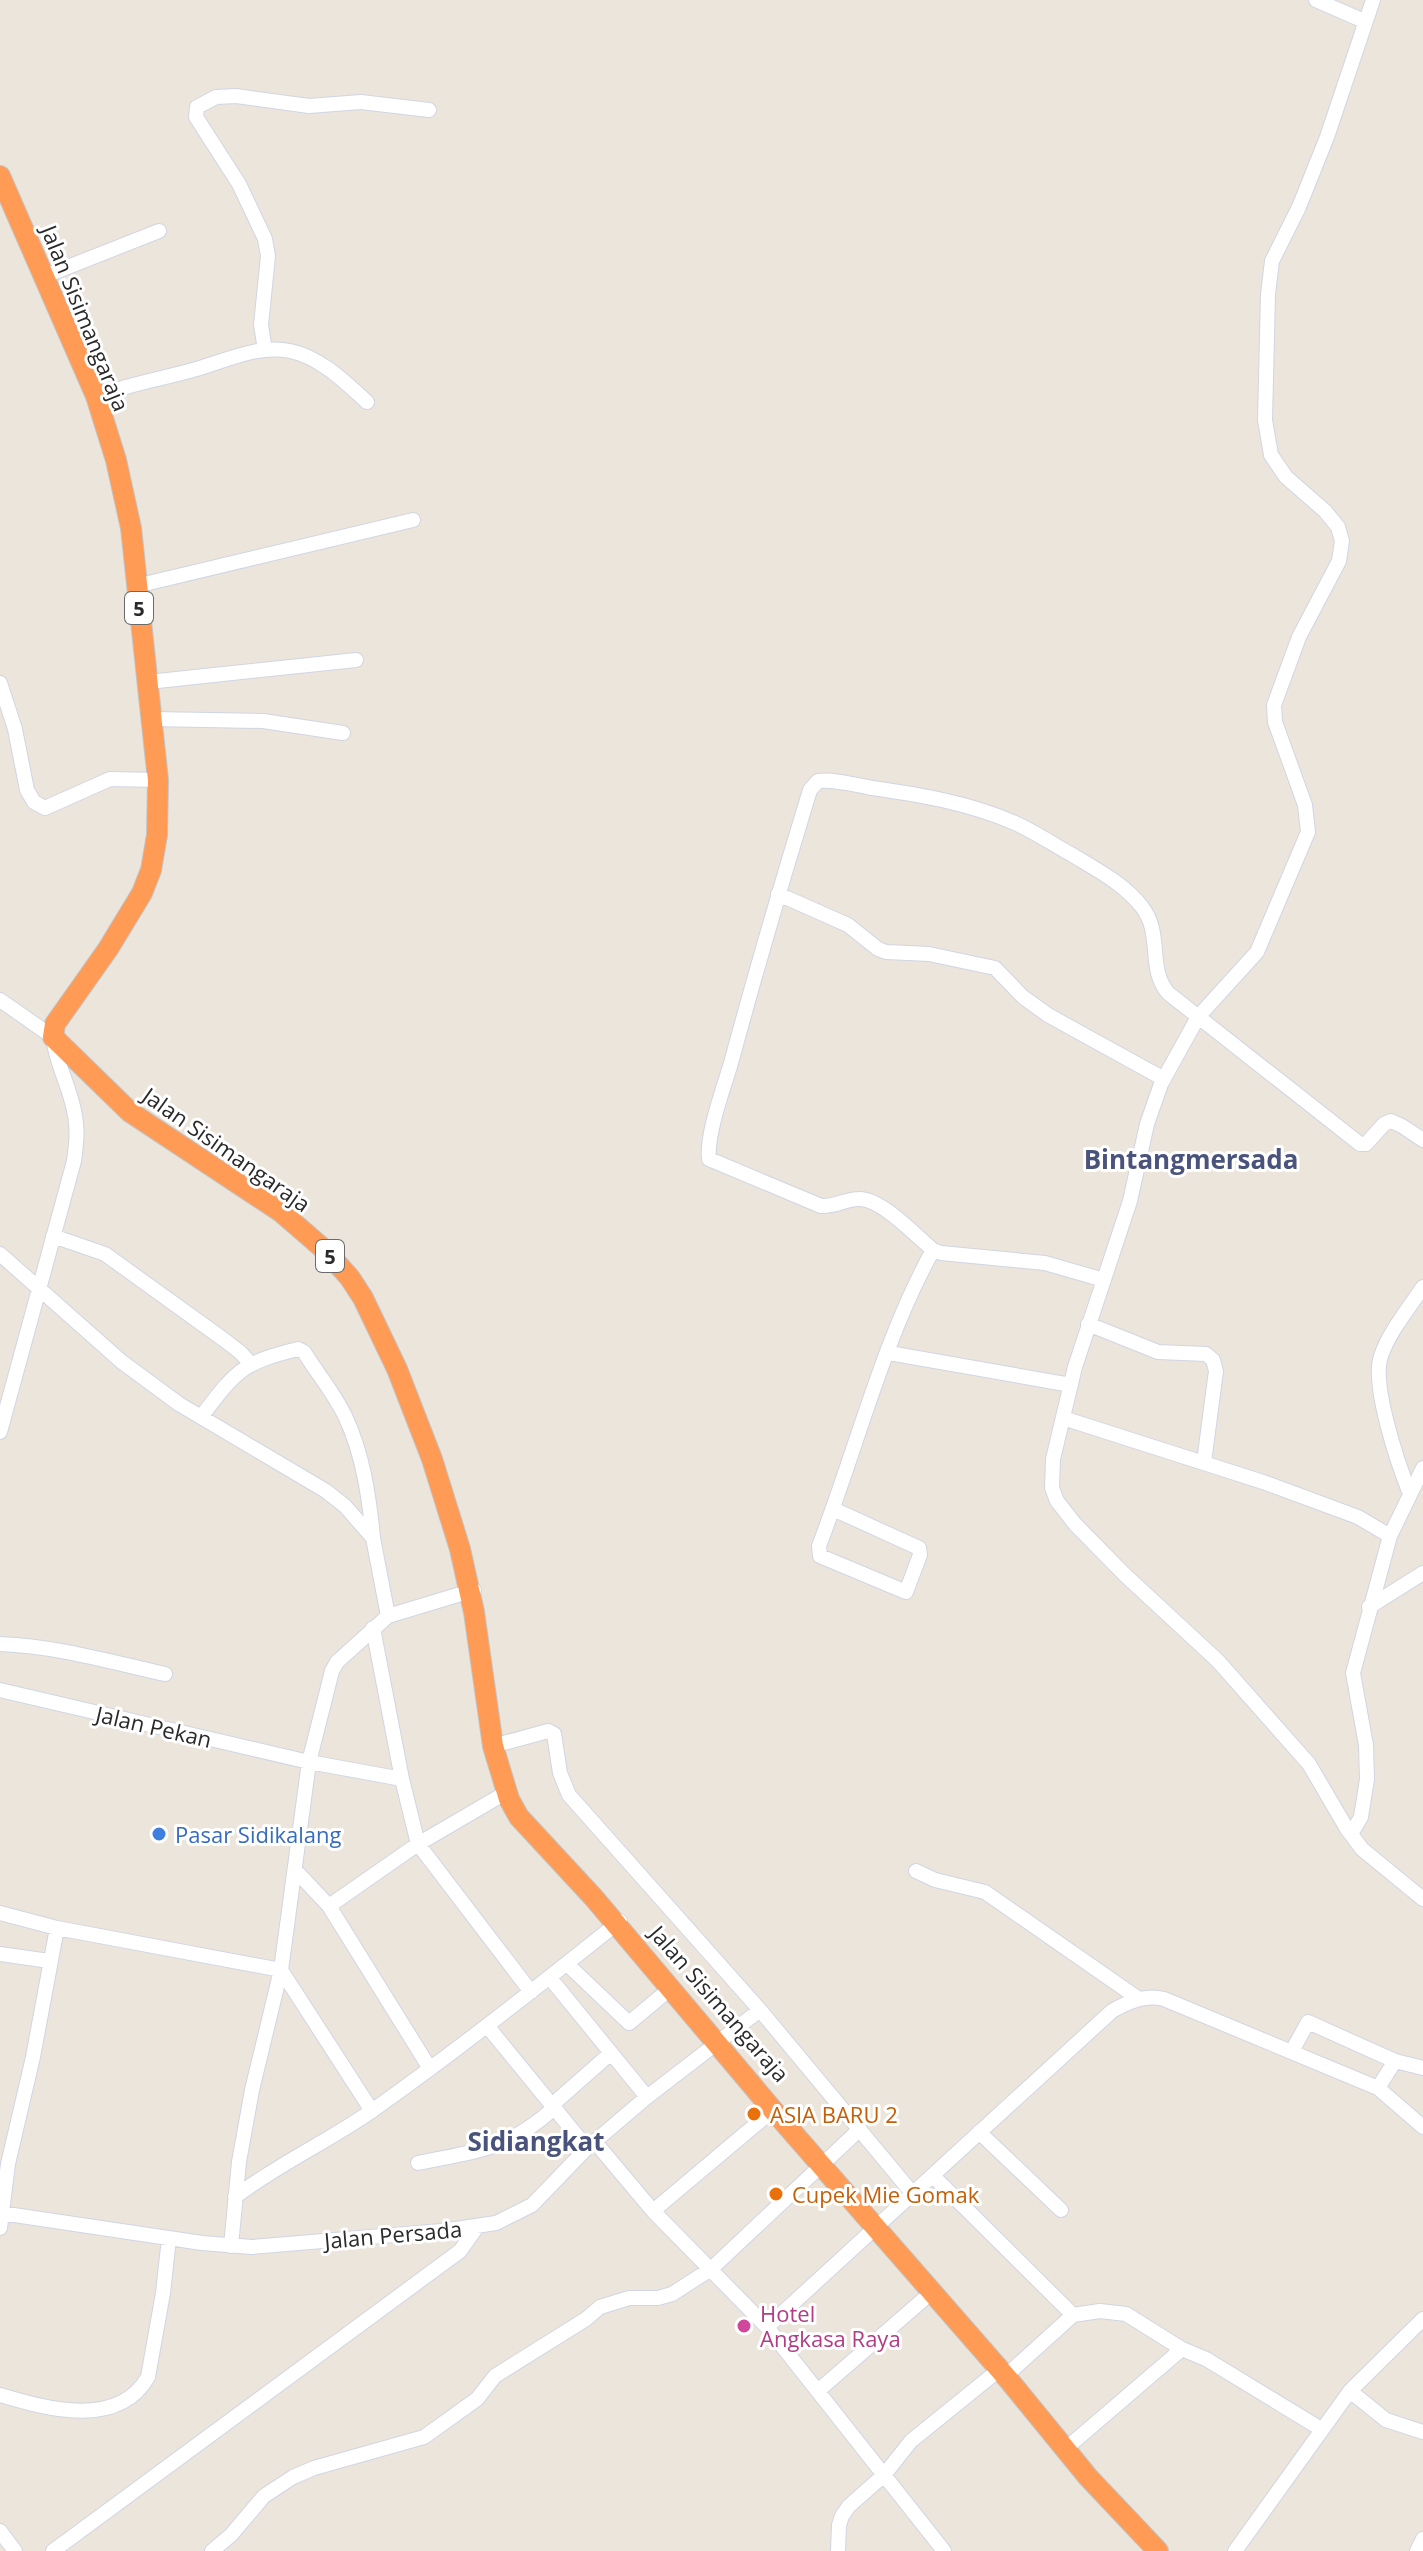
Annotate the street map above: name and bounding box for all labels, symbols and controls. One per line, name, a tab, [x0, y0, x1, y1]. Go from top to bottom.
street label: Jalan Sisimangaraja	[34, 219, 137, 415]
road number: 5	[125, 592, 153, 624]
street label: Jalan Sisimangaraja	[136, 1079, 317, 1218]
district label: Bintangmersada	[1084, 1141, 1298, 1177]
road number: 5	[316, 1240, 344, 1272]
street label: Jalan Pekan	[91, 1698, 215, 1754]
place label: Pasar Sidikalang	[175, 1819, 342, 1849]
marker: Pasar Sidikalang	[150, 1825, 168, 1843]
street label: Jalan Sisimangaraja	[642, 1917, 796, 2088]
place label: ASIA BARU 2	[770, 2099, 898, 2129]
marker: ASIA BARU 2	[745, 2105, 763, 2123]
district label: Sidiangkat	[467, 2123, 605, 2159]
place label: Cupek Mie Gomak	[792, 2179, 980, 2209]
marker: Cupek Mie Gomak	[767, 2185, 785, 2203]
street label: Jalan Persada	[321, 2213, 463, 2255]
place label: Hotel Angkasa Raya	[760, 2298, 901, 2353]
marker: Hotel Angkasa Raya	[735, 2317, 753, 2335]

